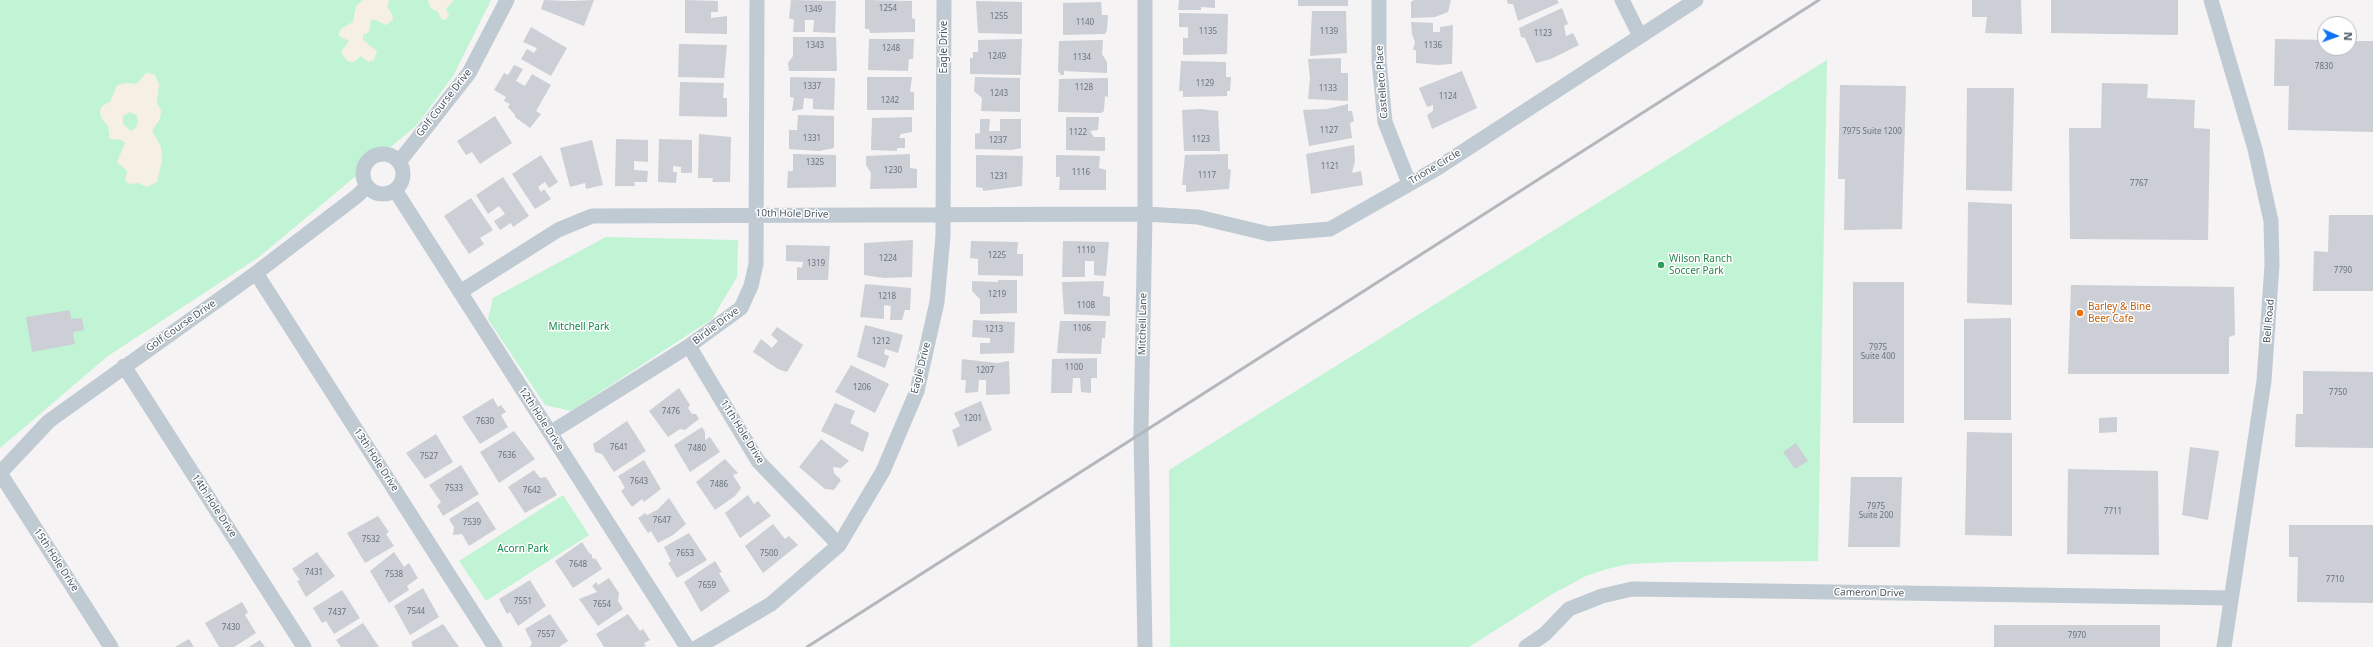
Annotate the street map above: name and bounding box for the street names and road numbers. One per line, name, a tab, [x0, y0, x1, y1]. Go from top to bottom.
street label: Eagle Drive	[938, 21, 950, 73]
street label: Castelleto Place	[1373, 45, 1391, 119]
street label: Golf Course Drive	[414, 67, 474, 139]
street label: Trione Circle	[1407, 147, 1463, 187]
street label: 10th Hole Drive	[755, 207, 829, 221]
street label: Mitchell Lane	[1136, 293, 1150, 355]
street label: Golf Course Drive	[144, 297, 218, 355]
street label: Bell Road	[2261, 299, 2277, 343]
street label: Birdie Drive	[691, 305, 741, 347]
street label: Eagle Drive	[909, 341, 933, 395]
street label: 12th Hole Drive	[516, 385, 566, 453]
street label: 11th Hole Drive	[718, 398, 766, 466]
street label: 13th Hole Drive	[351, 426, 401, 494]
street label: 14th Hole Drive	[189, 472, 239, 540]
street label: 15th Hole Drive	[31, 526, 81, 594]
street label: Cameron Drive	[1834, 586, 1904, 600]

